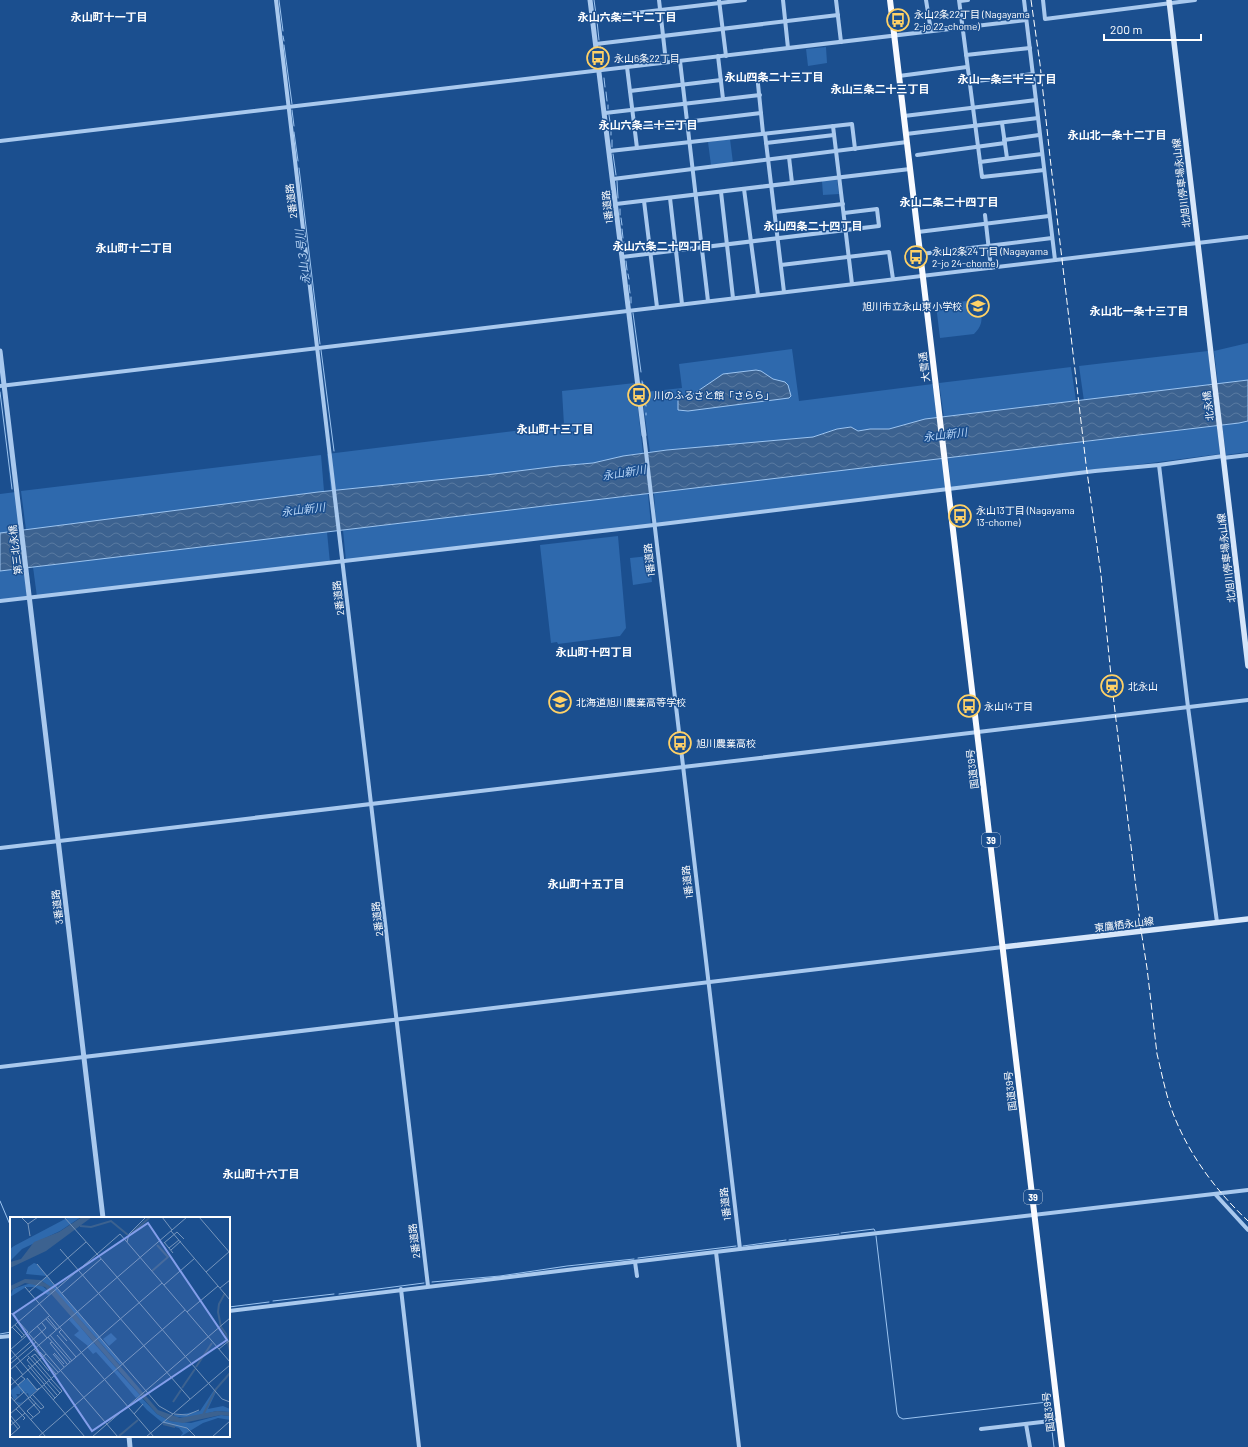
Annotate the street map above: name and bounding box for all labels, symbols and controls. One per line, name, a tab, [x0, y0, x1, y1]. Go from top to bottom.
bus stop icon: 永山2条22丁目 (Nagayama 2-jo 22-chome)	[885, 7, 911, 33]
place label: 永山2条22丁目 (Nagayama 2-jo 22-chome)	[914, 8, 1030, 32]
district label: 永山町十一丁目	[71, 10, 148, 23]
district label: 永山六条二十二丁目	[578, 10, 677, 23]
scale bar	[1104, 16, 1201, 42]
text: 200 m	[1110, 22, 1142, 36]
bus stop icon: 永山6条22丁目	[585, 45, 611, 71]
place label: 永山6条22丁目	[614, 52, 680, 64]
district label: 永山四条二十三丁目	[725, 70, 824, 83]
district label: 永山一条二十三丁目	[958, 72, 1057, 85]
district label: 永山三条二十三丁目	[831, 82, 930, 95]
district label: 永山六条二十三丁目	[599, 118, 698, 131]
district label: 永山北一条十二丁目	[1068, 128, 1167, 141]
street label: 北旭川停車場永山線	[1170, 138, 1192, 228]
street label: 2番道路	[283, 183, 299, 219]
street label: 1番道路	[599, 190, 615, 224]
district label: 永山二条二十四丁目	[900, 195, 999, 208]
district label: 永山四条二十四丁目	[764, 219, 863, 232]
water label: 永山３号川	[292, 228, 312, 285]
district label: 永山六条二十四丁目	[613, 239, 712, 252]
district label: 永山町十二丁目	[96, 241, 173, 254]
bus stop icon: 永山2条24丁目 (Nagayama 2-jo 24-chome)	[903, 244, 929, 270]
place label: 永山2条24丁目 (Nagayama 2-jo 24-chome)	[932, 245, 1048, 269]
school or university icon: 旭川市立永山東小学校	[965, 293, 991, 319]
place label: 旭川市立永山東小学校	[862, 300, 962, 312]
district label: 永山北一条十三丁目	[1090, 304, 1189, 317]
street label: 大雪通	[916, 351, 932, 383]
bus stop icon: 川のふるさと館「さらら」	[626, 382, 652, 408]
place label: 川のふるさと館「さらら」	[654, 389, 774, 401]
street label: 北永橋	[1200, 390, 1216, 422]
district label: 永山町十三丁目	[517, 422, 594, 435]
water label: 永山新川	[922, 425, 969, 443]
water label: 永山新川	[601, 462, 648, 482]
water label: 永山新川	[280, 500, 327, 518]
bus stop icon: 永山13丁目 (Nagayama 13-chome)	[947, 503, 973, 529]
place label: 永山13丁目 (Nagayama 13-chome)	[976, 504, 1075, 528]
street label: 北旭川停車場永山線	[1215, 513, 1237, 603]
street label: 第三北永橋	[6, 524, 24, 576]
street label: 1番道路	[641, 543, 657, 577]
street label: 2番道路	[330, 580, 346, 616]
district label: 永山町十四丁目	[556, 645, 633, 658]
station icon: 北永山	[1099, 673, 1125, 699]
place label: 北永山	[1128, 680, 1158, 692]
school or university icon: 北海道旭川農業高等学校	[547, 689, 573, 715]
bus stop icon: 永山14丁目	[956, 693, 982, 719]
place label: 北海道旭川農業高等学校	[576, 696, 686, 708]
place label: 永山14丁目	[984, 700, 1033, 712]
bus stop icon: 旭川農業高校	[667, 730, 693, 756]
place label: 旭川農業高校	[696, 737, 756, 749]
street label: 国道39号	[964, 748, 980, 790]
road number: 39	[982, 833, 1000, 847]
street label: 1番道路	[679, 865, 695, 899]
district label: 永山町十五丁目	[548, 877, 625, 890]
street label: 3番道路	[49, 889, 65, 925]
street label: 2番道路	[369, 901, 385, 937]
street label: 東鷹栖永山線	[1093, 914, 1155, 934]
street label: 国道39号	[1002, 1070, 1018, 1112]
district label: 永山町十六丁目	[223, 1167, 300, 1180]
street label: 1番道路	[717, 1187, 733, 1221]
road number: 39	[1024, 1190, 1042, 1204]
inset map	[10, 1217, 230, 1437]
street label: 2番道路	[406, 1223, 422, 1259]
street label: 国道39号	[1040, 1391, 1056, 1433]

